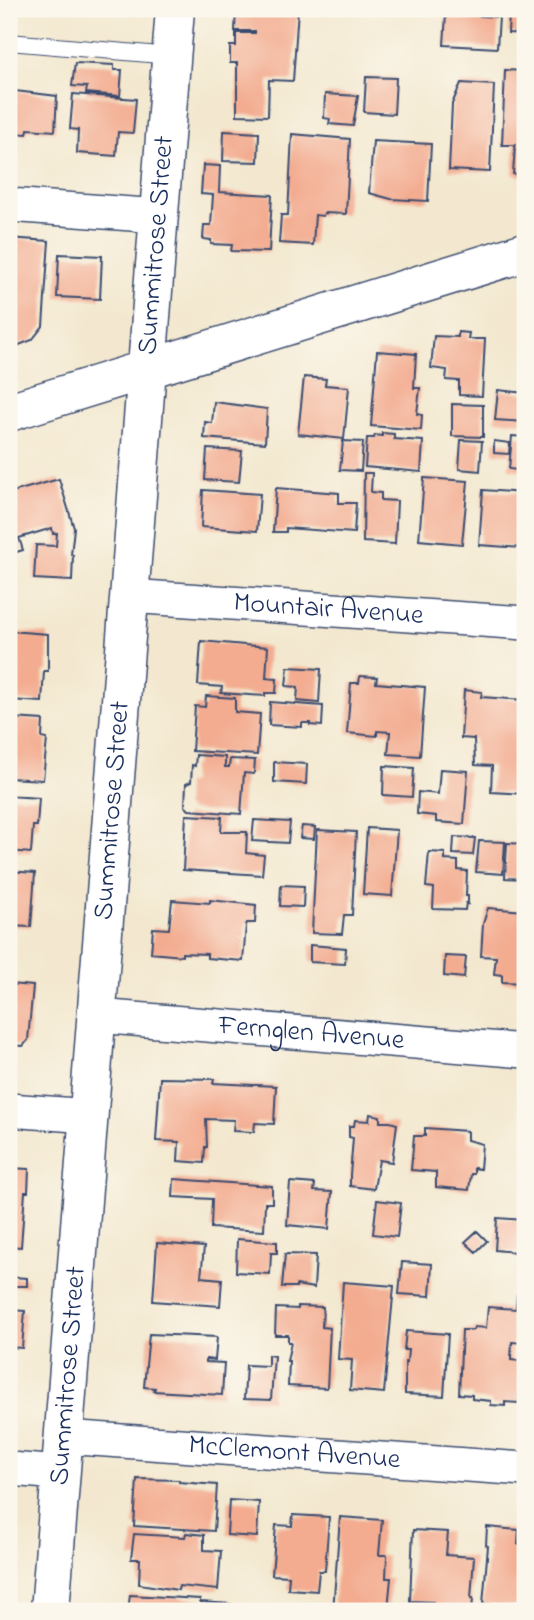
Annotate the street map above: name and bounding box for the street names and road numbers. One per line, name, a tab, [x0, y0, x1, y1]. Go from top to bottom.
street label: Summitrose Street	[128, 134, 186, 356]
street label: Mountair Avenue	[232, 583, 425, 637]
street label: Summitrose Street	[83, 699, 141, 921]
street label: Fernglen Avenue	[216, 1005, 406, 1062]
street label: Summitrose Street	[39, 1265, 97, 1487]
street label: McClemont Avenue	[187, 1425, 402, 1481]

